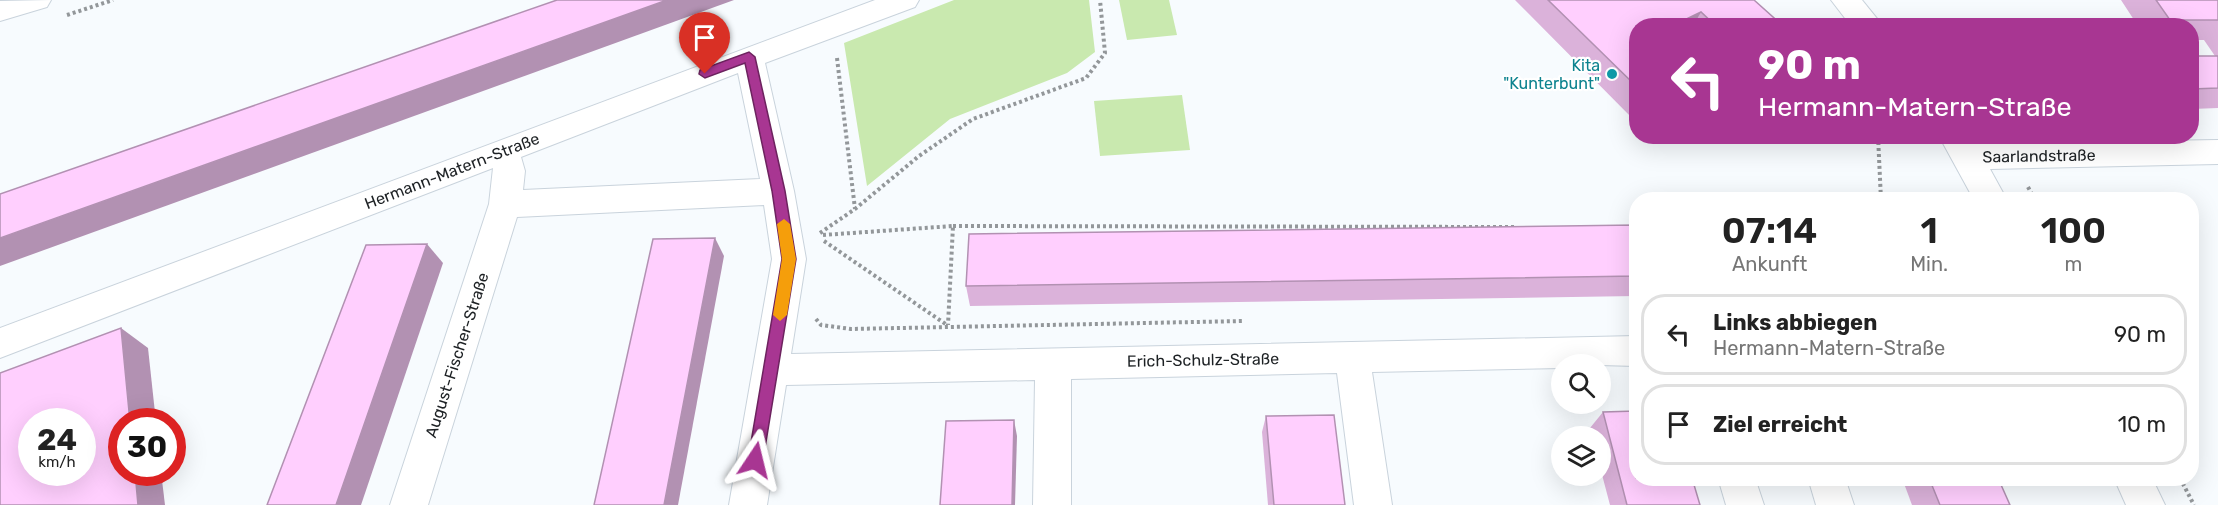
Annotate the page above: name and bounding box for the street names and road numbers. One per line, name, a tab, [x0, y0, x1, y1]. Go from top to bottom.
street label: Hermann-Matern-Straße	[362, 129, 542, 213]
street label: Saarlandstraße	[1982, 146, 2096, 166]
street label: August-Fischer-Straße	[421, 270, 493, 440]
street label: Erich-Schulz-Straße	[1127, 349, 1279, 371]

